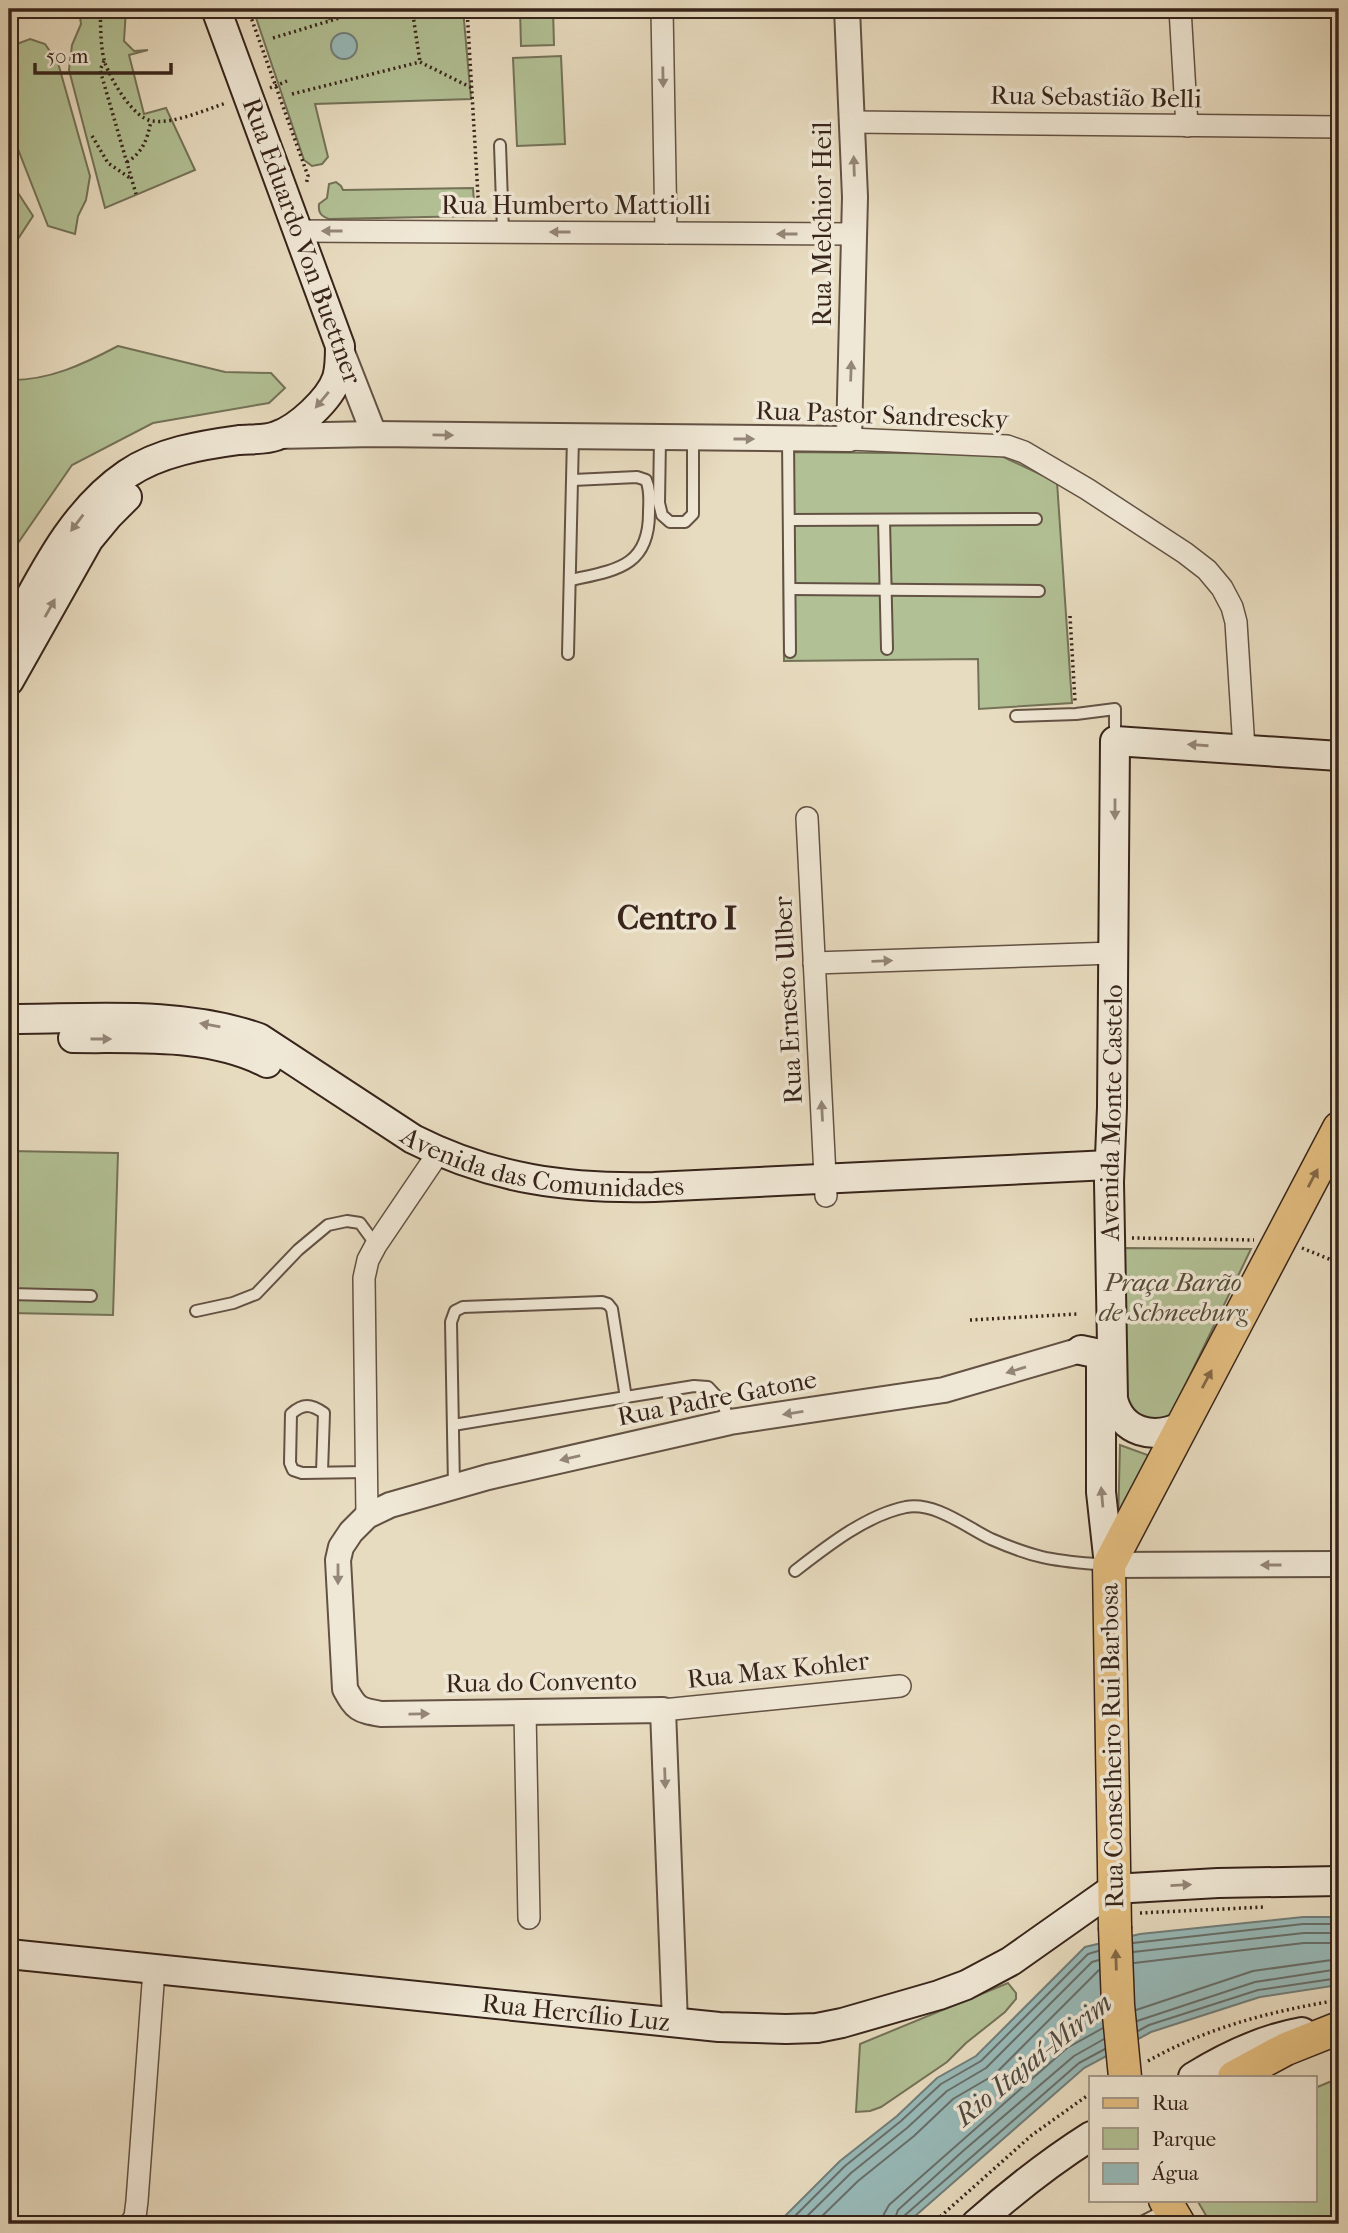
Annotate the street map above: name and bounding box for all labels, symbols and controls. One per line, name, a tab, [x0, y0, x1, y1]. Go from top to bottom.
scale bar	[35, 32, 172, 76]
text: 50 m	[46, 44, 89, 68]
one-way arrow	[657, 66, 669, 88]
street label: Rua Sebastião Belli	[990, 80, 1202, 114]
street label: Rua Eduardo Von Buettner	[236, 94, 368, 388]
street label: Rua Melchior Heil	[807, 121, 838, 327]
one-way arrow	[849, 154, 860, 176]
street label: Rua Humberto Mattiolli	[441, 190, 711, 221]
one-way arrow	[321, 225, 343, 237]
one-way arrow	[548, 227, 570, 238]
one-way arrow	[776, 228, 798, 240]
one-way arrow	[846, 360, 857, 382]
one-way arrow	[315, 390, 330, 408]
street label: Rua Pastor Sandrescky	[755, 395, 1010, 435]
one-way arrow	[432, 429, 454, 441]
one-way arrow	[733, 433, 755, 445]
one-way arrow	[70, 514, 84, 532]
one-way arrow	[44, 598, 56, 618]
one-way arrow	[1187, 739, 1209, 750]
one-way arrow	[1109, 798, 1121, 820]
street label: Rua Ernesto Ulber	[767, 895, 809, 1105]
district label: Centro I	[617, 899, 737, 938]
one-way arrow	[871, 955, 893, 966]
street label: Avenida Monte Castelo	[1093, 984, 1129, 1242]
one-way arrow	[199, 1019, 221, 1030]
one-way arrow	[91, 1033, 113, 1045]
one-way arrow	[816, 1099, 827, 1121]
street label: Avenida das Comunidades	[394, 1119, 685, 1203]
one-way arrow	[1307, 1168, 1318, 1188]
park label: Praça Barão de Schneeburg	[1099, 1267, 1248, 1328]
street label: Rua Padre Gatone	[615, 1363, 819, 1433]
one-way arrow	[1005, 1365, 1026, 1376]
one-way arrow	[1201, 1369, 1212, 1389]
one-way arrow	[782, 1408, 804, 1419]
one-way arrow	[559, 1453, 581, 1464]
one-way arrow	[1096, 1486, 1107, 1508]
one-way arrow	[1260, 1559, 1282, 1571]
one-way arrow	[332, 1564, 344, 1586]
street label: Rua Conselheiro Rui Barbosa	[1094, 1582, 1130, 1909]
street label: Rua Max Kohler	[686, 1645, 870, 1695]
street label: Rua do Convento	[445, 1665, 637, 1699]
one-way arrow	[408, 1708, 430, 1720]
one-way arrow	[660, 1768, 671, 1790]
one-way arrow	[1170, 1879, 1192, 1890]
one-way arrow	[1110, 1949, 1121, 1971]
water label: Rio Itajaí-Mirim	[946, 1986, 1118, 2134]
street label: Rua Hercílio Luz	[480, 1987, 672, 2037]
legend	[1089, 2076, 1316, 2202]
text: Rua	[1152, 2091, 1189, 2115]
text: Parque	[1152, 2127, 1216, 2151]
text: Água	[1151, 2161, 1199, 2185]

